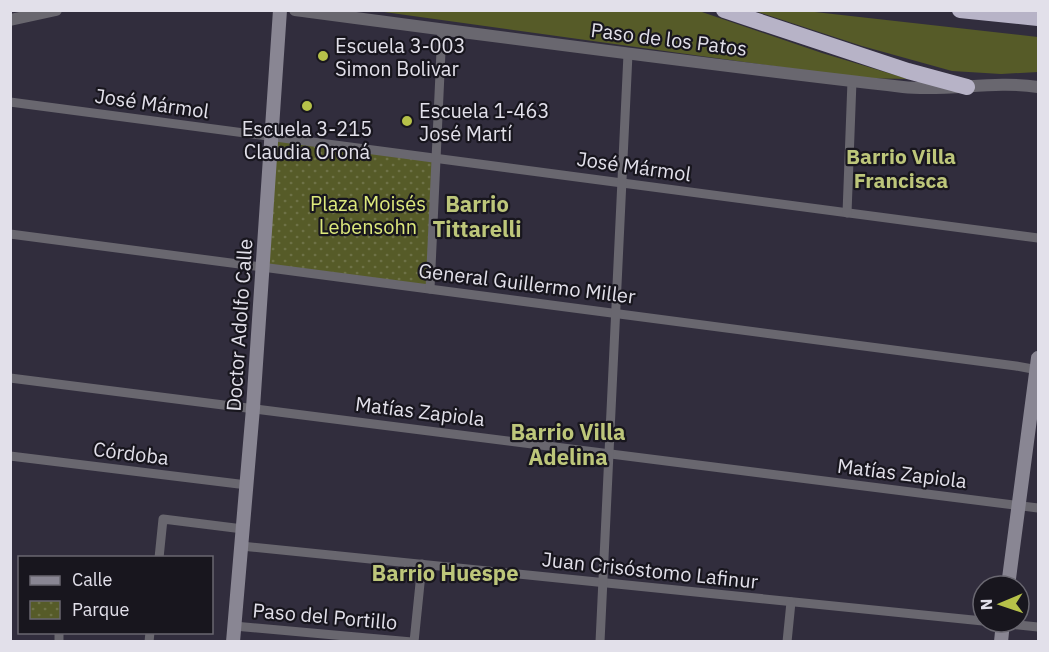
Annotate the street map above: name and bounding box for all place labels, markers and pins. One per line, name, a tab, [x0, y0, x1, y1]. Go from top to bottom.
place label: Escuela 3-003 Simon Bolivar	[335, 32, 466, 82]
marker: Escuela 3-003 Simon Bolivar	[316, 49, 330, 63]
place label: Escuela 1-463 José Martí	[419, 97, 550, 147]
marker: Escuela 3-215 Claudia Oroná	[300, 99, 314, 113]
marker: Escuela 1-463 José Martí	[400, 114, 414, 128]
place label: Escuela 3-215 Claudia Oroná	[242, 115, 372, 165]

